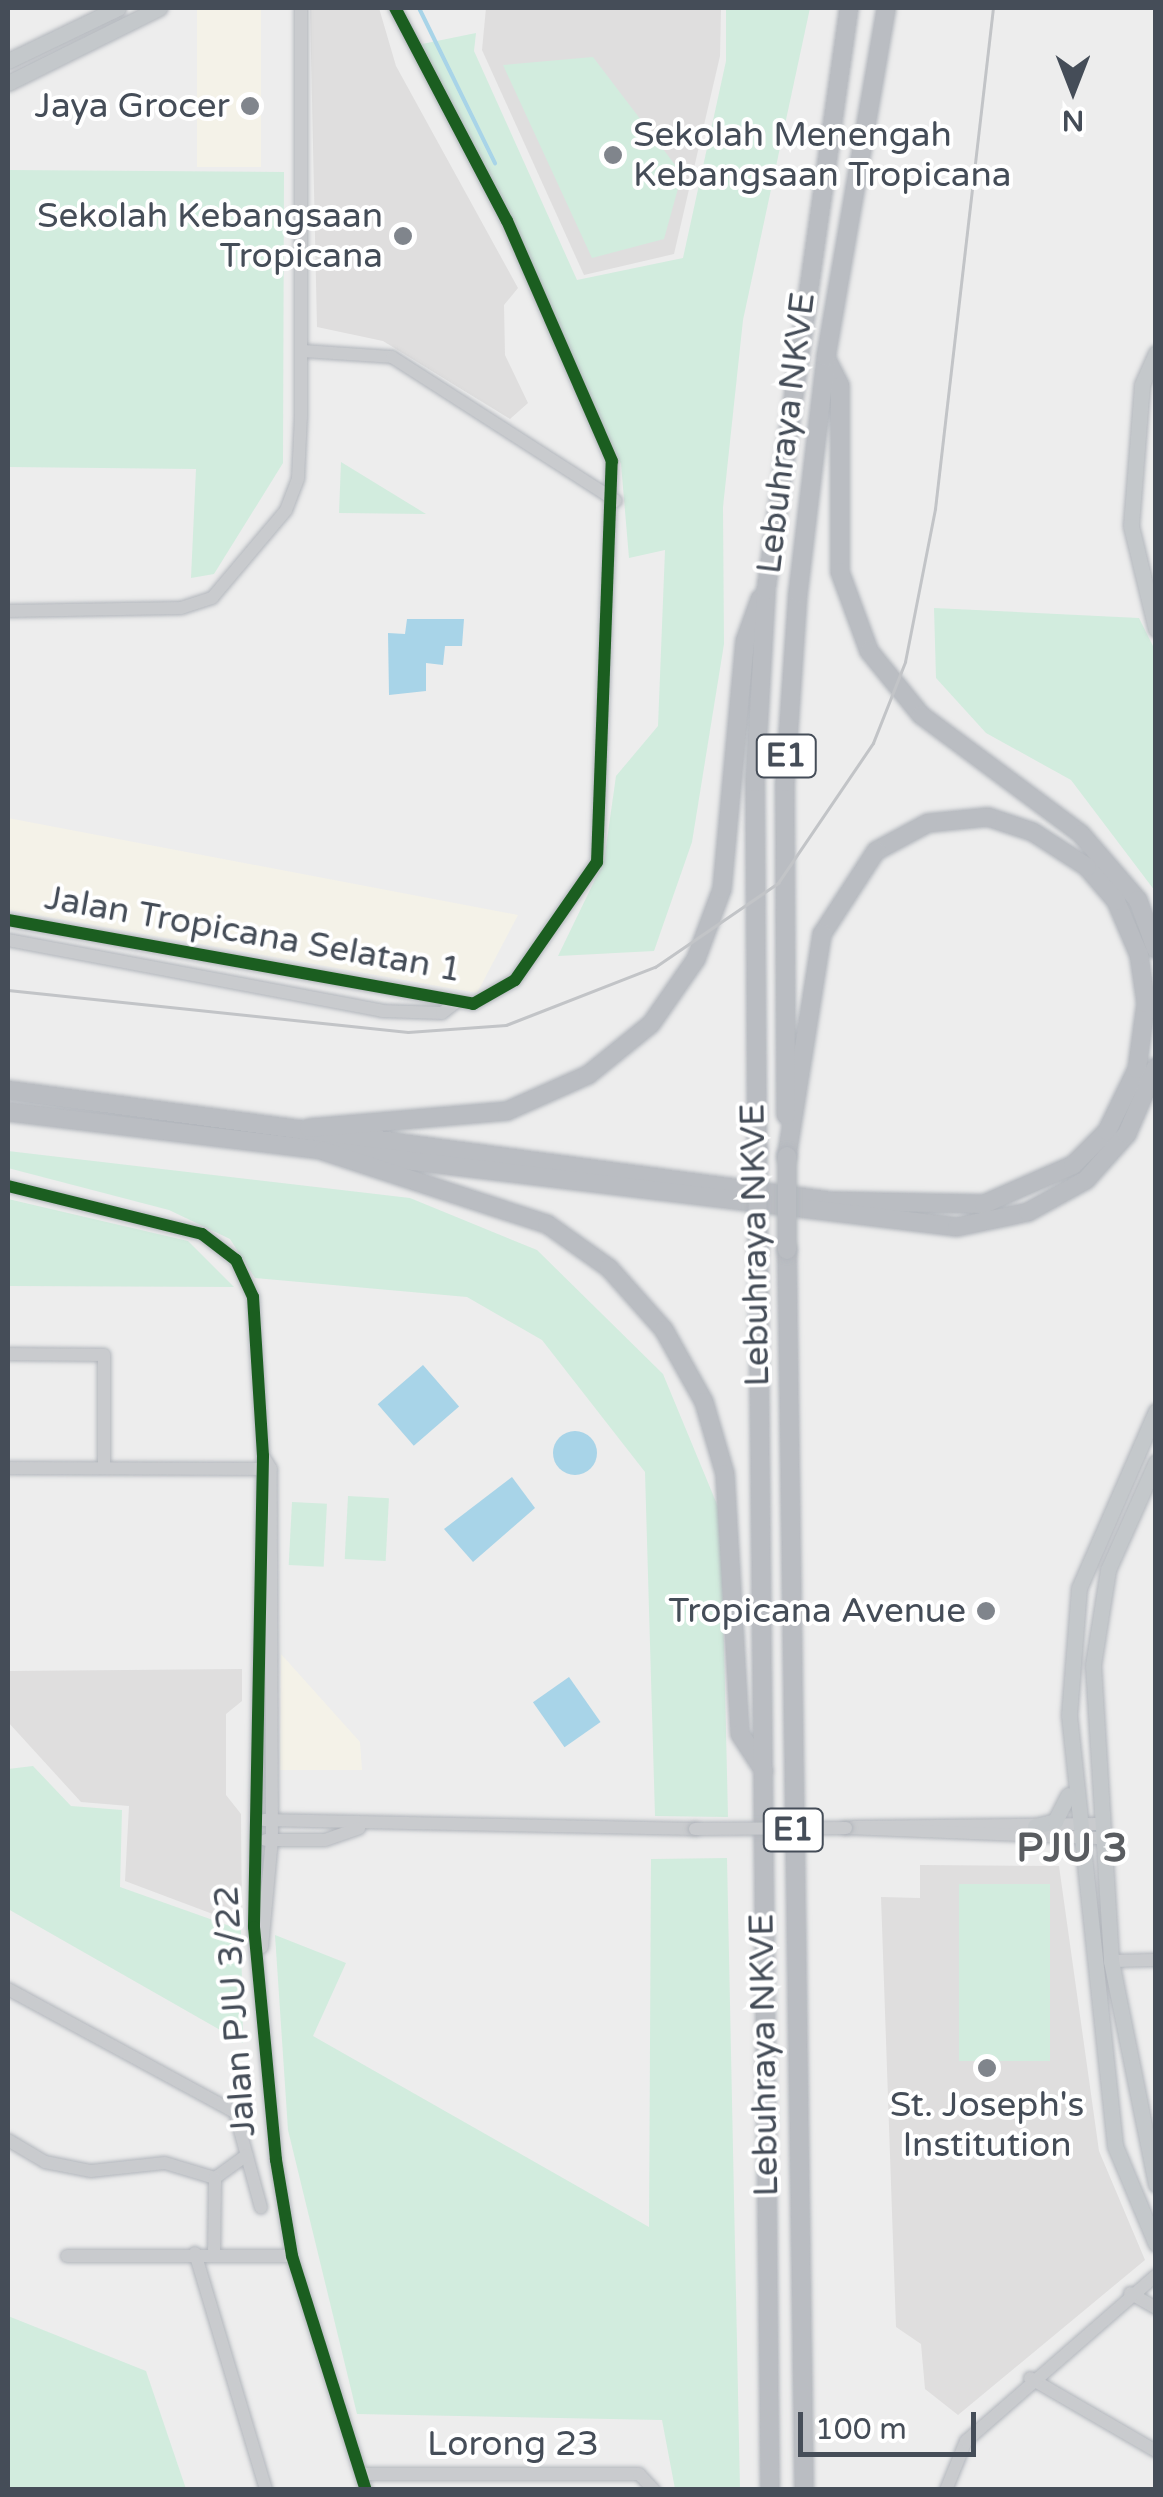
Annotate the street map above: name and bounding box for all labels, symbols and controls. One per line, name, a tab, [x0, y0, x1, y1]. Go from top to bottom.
north arrow	[1023, 40, 1123, 140]
place label: Jaya Grocer	[35, 85, 230, 127]
marker: Jaya Grocer	[239, 95, 261, 117]
text: N	[1062, 103, 1084, 137]
place label: Sekolah Menengah Kebangsaan Tropicana	[633, 114, 1011, 196]
marker: Sekolah Menengah Kebangsaan Tropicana	[602, 144, 624, 166]
place label: Sekolah Kebangsaan Tropicana	[37, 195, 383, 277]
marker: Sekolah Kebangsaan Tropicana	[392, 225, 414, 247]
street label: Lebuhraya NKVE	[748, 290, 824, 576]
road number: E1	[754, 729, 818, 783]
street label: Jalan Tropicana Selatan 1	[41, 877, 465, 991]
street label: Lebuhraya NKVE	[732, 1103, 778, 1387]
place label: Tropicana Avenue	[668, 1590, 966, 1632]
marker: Tropicana Avenue	[975, 1600, 997, 1622]
road number: E1	[760, 1803, 826, 1857]
district label: PJU 3	[1016, 1824, 1128, 1872]
street label: Jalan PJU 3/22	[205, 1884, 265, 2138]
street label: Lebuhraya NKVE	[741, 1913, 787, 2197]
marker: St. Joseph's Institution	[976, 2057, 998, 2079]
place label: St. Joseph's Institution	[890, 2084, 1084, 2166]
scale bar	[803, 2392, 980, 2454]
text: 100 m	[815, 2411, 907, 2448]
street label: Lorong 23	[427, 2423, 599, 2465]

